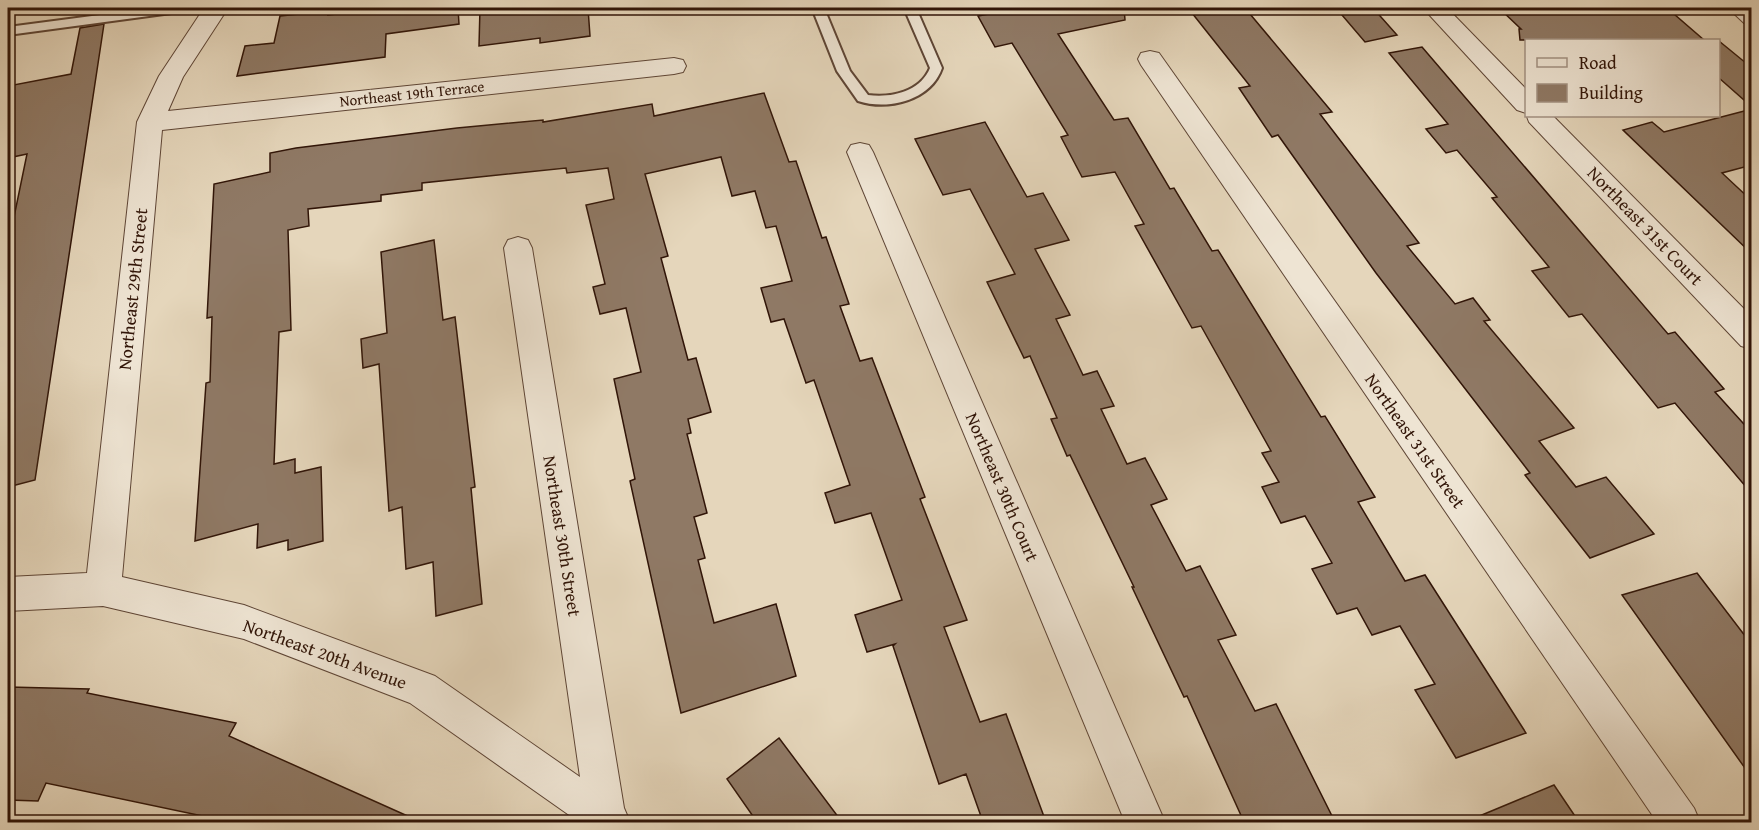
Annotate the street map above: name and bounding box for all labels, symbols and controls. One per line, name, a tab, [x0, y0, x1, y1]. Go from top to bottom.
legend	[1525, 39, 1720, 117]
text: Road	[1579, 49, 1617, 76]
street label: Northeast 19th Terrace	[339, 75, 485, 112]
text: Building	[1579, 79, 1643, 106]
street label: Northeast 31st Court	[1581, 160, 1710, 292]
street label: Northeast 29th Street	[111, 206, 154, 371]
street label: Northeast 31st Street	[1359, 368, 1473, 514]
street label: Northeast 30th Court	[959, 408, 1046, 566]
street label: Northeast 30th Street	[536, 454, 589, 619]
street label: Northeast 20th Avenue	[240, 611, 411, 696]

